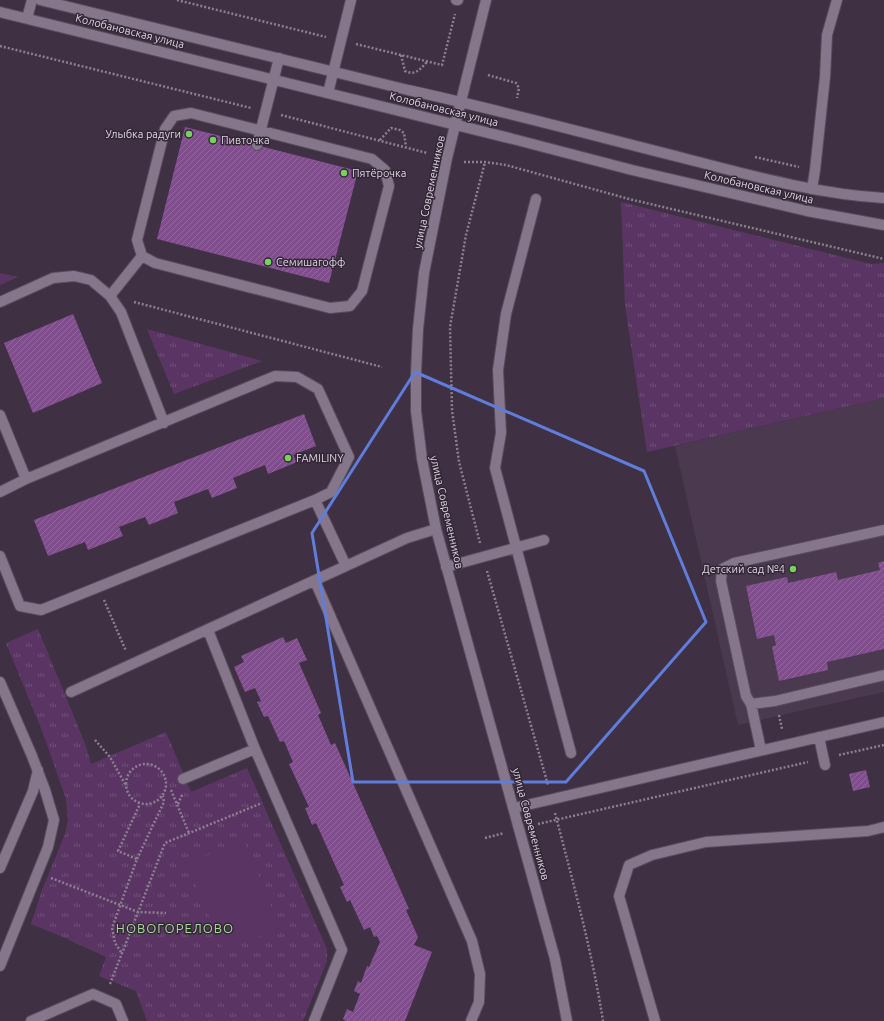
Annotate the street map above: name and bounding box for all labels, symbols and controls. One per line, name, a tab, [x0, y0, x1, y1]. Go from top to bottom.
street label: Колобановская улица	[74, 12, 186, 50]
street label: Колобановская улица	[388, 90, 500, 128]
place label: Улыбка радуги	[105, 128, 181, 140]
marker: Улыбка радуги	[184, 129, 194, 139]
place label: Пивточка	[221, 134, 270, 146]
street label: улица Современников	[411, 134, 447, 250]
marker: Пивточка	[208, 135, 218, 145]
place label: Пятёрочка	[352, 167, 406, 179]
marker: Пятёрочка	[339, 168, 349, 178]
street label: Колобановская улица	[703, 169, 815, 205]
place label: Семишагофф	[276, 256, 345, 268]
marker: Семишагофф	[263, 257, 273, 267]
place label: FAMILINY	[296, 452, 344, 464]
marker: FAMILINY	[283, 453, 293, 463]
street label: улица Современников	[428, 454, 466, 570]
place label: Детский сад №4	[702, 563, 785, 575]
marker: Детский сад №4	[788, 564, 798, 574]
street label: улица Современников	[510, 767, 552, 881]
district label: НОВОГОРЕЛОВО	[116, 921, 234, 935]

